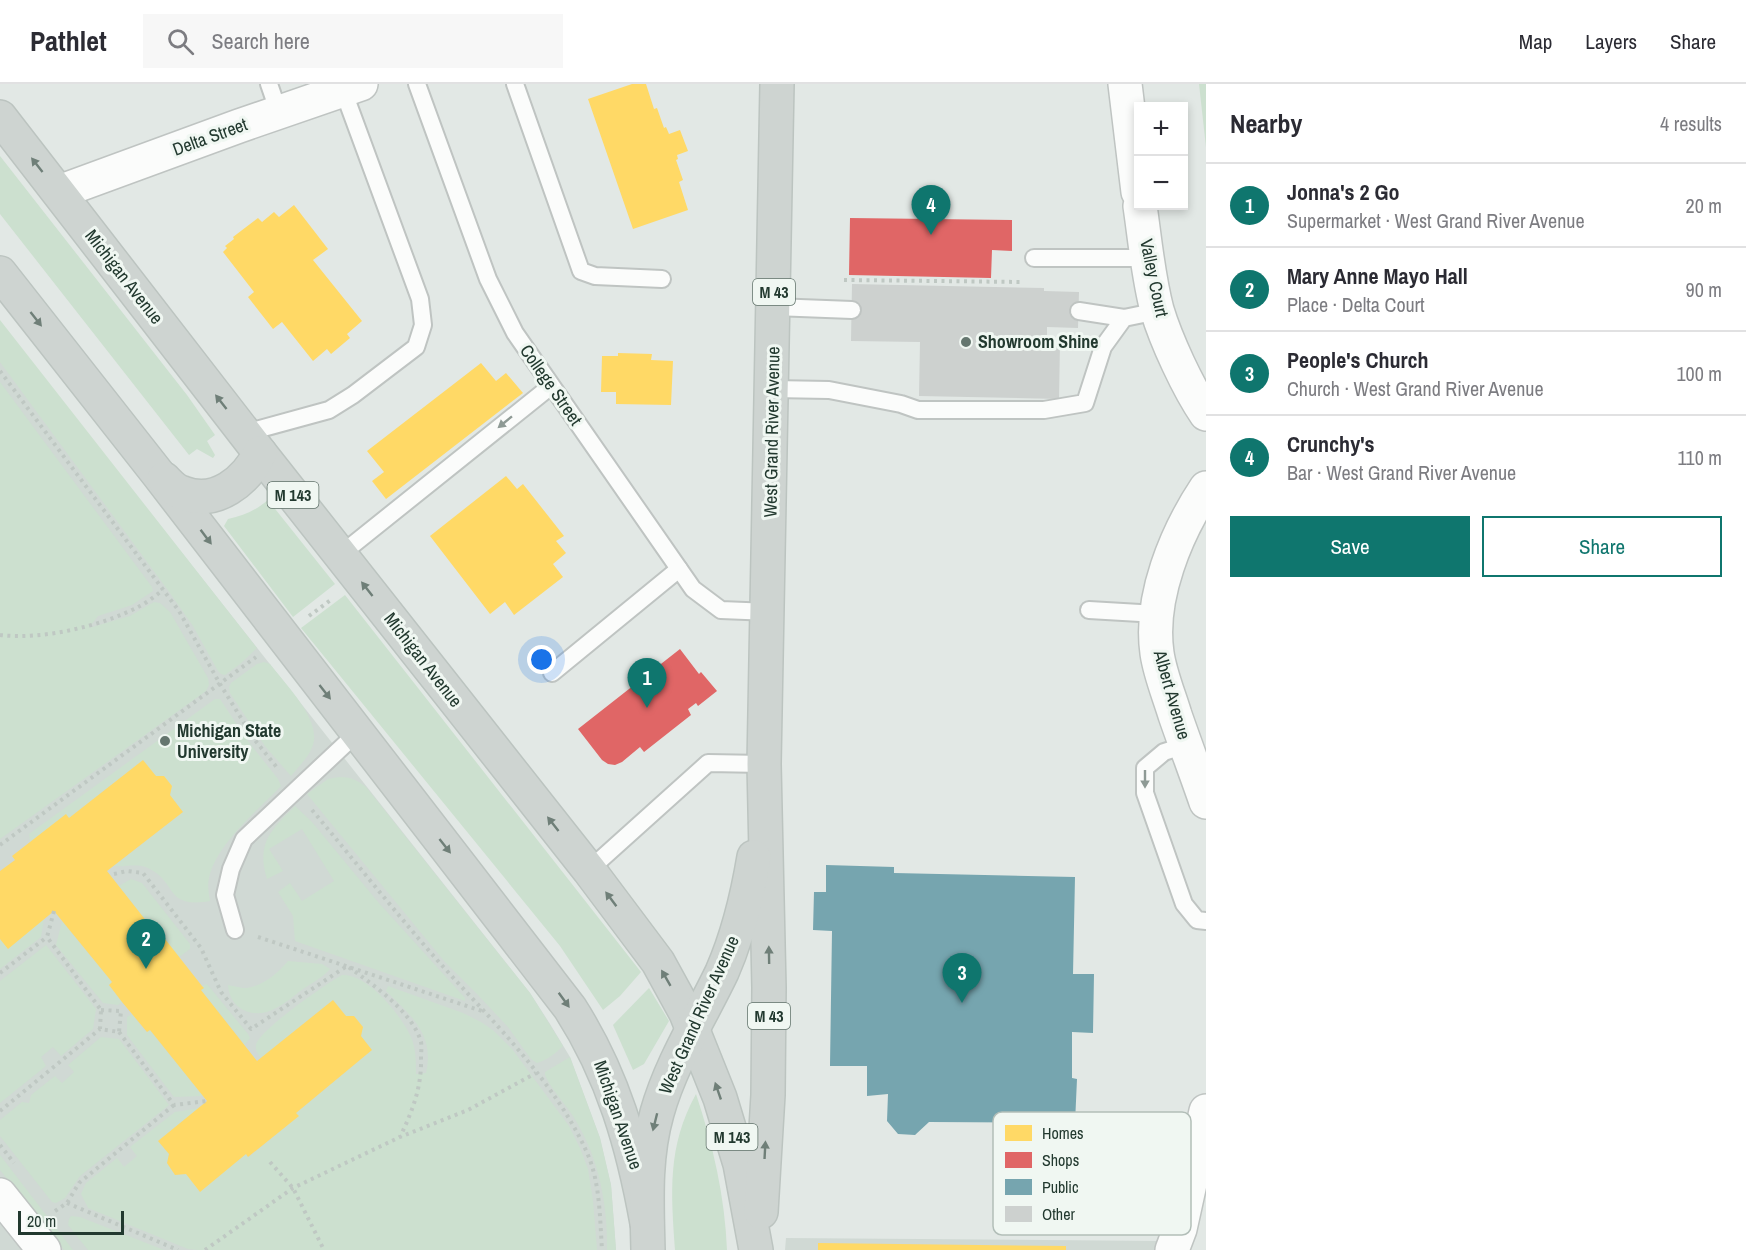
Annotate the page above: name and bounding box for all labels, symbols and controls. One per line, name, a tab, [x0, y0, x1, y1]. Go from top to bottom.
search box	[143, 14, 563, 68]
text: Pathlet	[30, 22, 107, 60]
icon: search	[164, 25, 197, 58]
text: Search here	[212, 26, 310, 56]
text: Map	[1519, 27, 1552, 56]
text: Layers	[1585, 27, 1637, 56]
text: Share	[1670, 27, 1716, 56]
map controls	[1134, 102, 1188, 210]
button: +	[1134, 102, 1188, 156]
text: Nearby	[1230, 106, 1302, 141]
text: 4 results	[1660, 110, 1722, 137]
street label: Delta Street	[169, 111, 251, 162]
button: −	[1134, 156, 1188, 210]
one-way arrow	[32, 157, 44, 172]
text: Jonna's 2 Go	[1287, 177, 1400, 207]
pin: 4	[912, 186, 950, 235]
text: 1	[1245, 192, 1254, 219]
text: 20 m	[1686, 192, 1722, 219]
text: Supermarket · West Grand River Avenue	[1287, 207, 1585, 234]
street label: Michigan Avenue	[80, 224, 169, 329]
street label: Valley Court	[1134, 237, 1175, 319]
text: Mary Anne Mayo Hall	[1287, 261, 1468, 291]
text: 2	[1245, 276, 1254, 303]
text: 90 m	[1686, 276, 1722, 303]
road number: M 43	[753, 279, 795, 305]
text: Place · Delta Court	[1287, 291, 1425, 318]
one-way arrow	[30, 311, 42, 326]
place label: Showroom Shine	[978, 329, 1099, 354]
marker: Showroom Shine	[959, 335, 973, 349]
street label: College Street	[514, 339, 588, 430]
text: People's Church	[1287, 345, 1429, 375]
street label: West Grand River Avenue	[758, 346, 785, 518]
text: 3	[1245, 360, 1254, 387]
text: 100 m	[1676, 360, 1722, 387]
text: Church · West Grand River Avenue	[1287, 375, 1544, 402]
one-way arrow	[214, 394, 227, 410]
one-way arrow	[497, 416, 513, 429]
text: Crunchy's	[1287, 429, 1375, 459]
text: 4	[1245, 444, 1254, 471]
text: 110 m	[1678, 444, 1722, 471]
text: Bar · West Grand River Avenue	[1287, 459, 1516, 486]
road number: M 143	[268, 482, 318, 508]
button: Save	[1230, 516, 1470, 577]
button: Share	[1482, 516, 1722, 577]
one-way arrow	[200, 529, 212, 545]
one-way arrow	[361, 581, 373, 596]
street label: Michigan Avenue	[379, 607, 468, 712]
your location	[527, 645, 556, 674]
street label: Albert Avenue	[1148, 646, 1197, 742]
pin: 1	[628, 658, 666, 708]
one-way arrow	[318, 684, 331, 700]
place label: Michigan State University	[177, 718, 281, 764]
marker: Michigan State University	[158, 734, 172, 748]
one-way arrow	[1140, 770, 1150, 789]
one-way arrow	[546, 816, 559, 832]
one-way arrow	[438, 838, 451, 854]
one-way arrow	[605, 891, 617, 907]
pin: 2	[126, 920, 166, 969]
street label: West Grand River Avenue	[652, 932, 745, 1098]
one-way arrow	[764, 945, 773, 964]
pin: 3	[942, 954, 982, 1003]
one-way arrow	[662, 969, 672, 986]
one-way arrow	[557, 993, 569, 1008]
road number: M 43	[748, 1003, 790, 1029]
street label: Michigan Avenue	[588, 1057, 649, 1173]
one-way arrow	[713, 1082, 723, 1100]
legend	[993, 1112, 1191, 1235]
one-way arrow	[649, 1113, 659, 1131]
text: Homes	[1042, 1122, 1084, 1144]
road number: M 143	[706, 1124, 758, 1150]
one-way arrow	[760, 1140, 770, 1159]
text: Shops	[1042, 1149, 1079, 1171]
text: Public	[1042, 1176, 1079, 1198]
text: Other	[1042, 1203, 1075, 1225]
scale bar	[18, 1208, 124, 1236]
text: 20 m	[27, 1210, 56, 1232]

